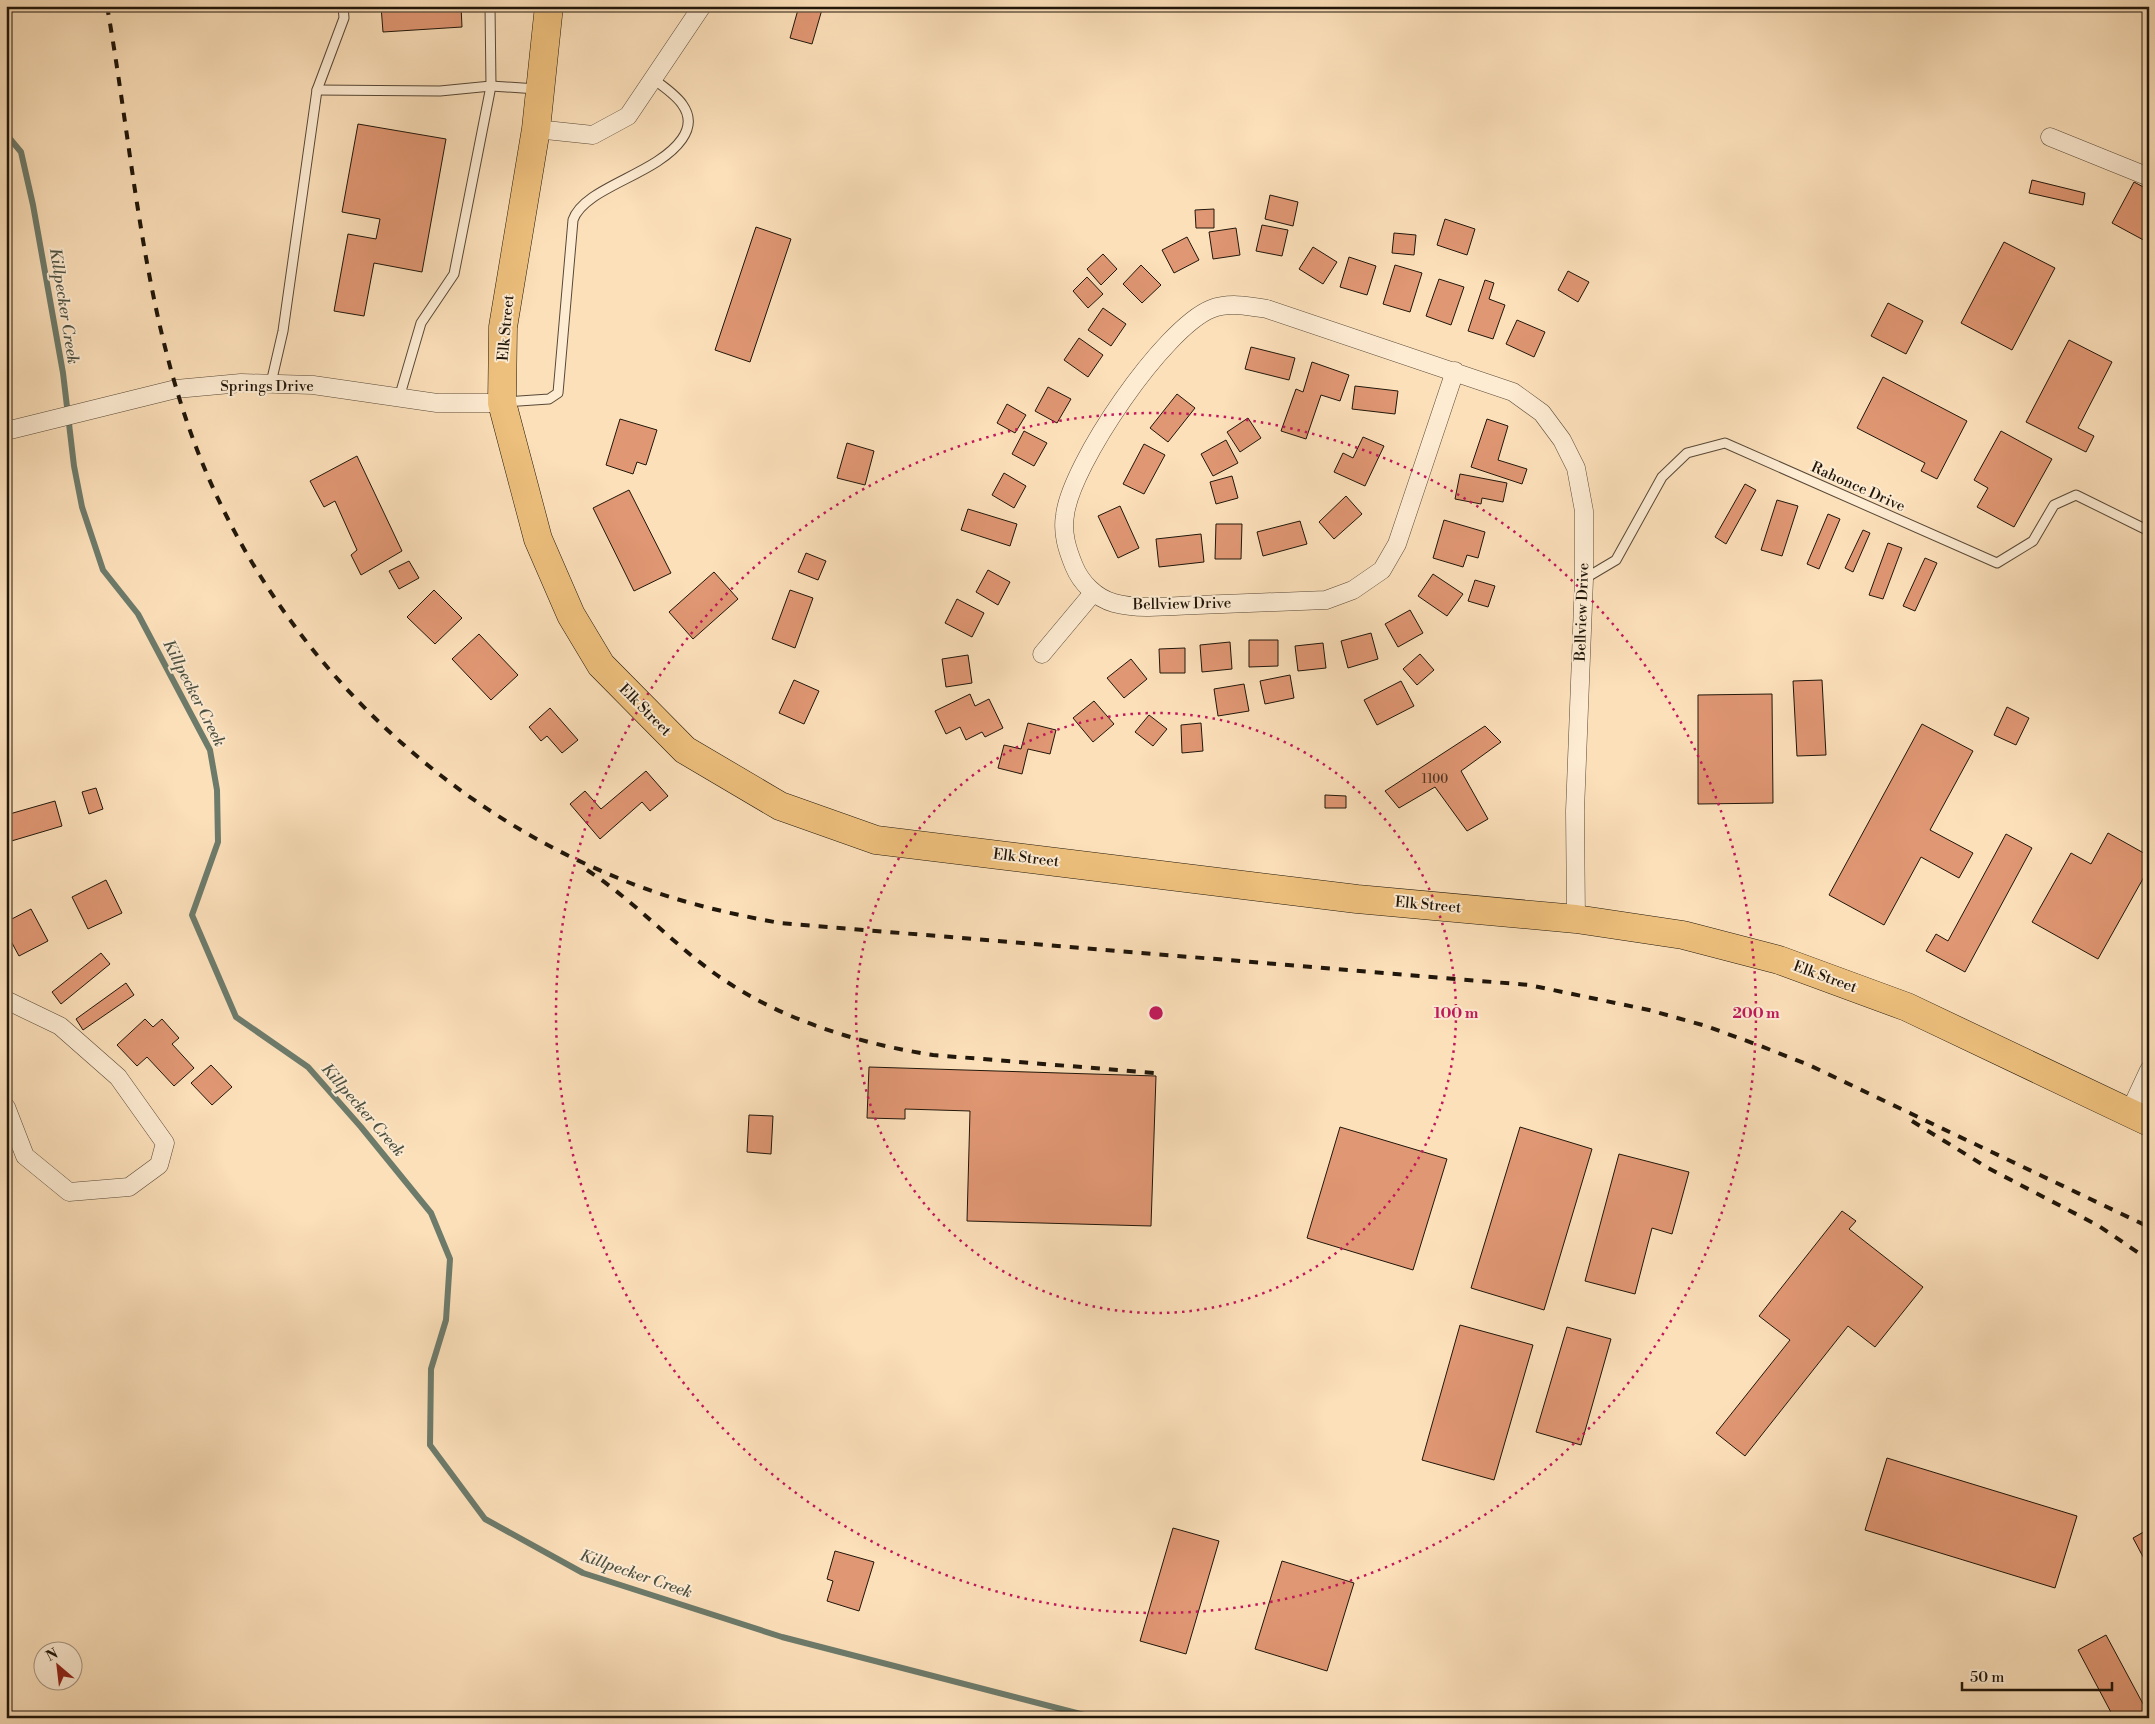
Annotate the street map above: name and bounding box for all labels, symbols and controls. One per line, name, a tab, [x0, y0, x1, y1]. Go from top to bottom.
water label: Killpecker Creek	[45, 246, 83, 366]
street label: Elk Street	[494, 293, 518, 362]
street label: Springs Drive	[220, 377, 314, 396]
street label: Rahonce Drive	[1808, 458, 1908, 516]
street label: Bellview Drive	[1571, 562, 1593, 663]
street label: Bellview Drive	[1131, 594, 1232, 614]
water label: Killpecker Creek	[158, 636, 230, 750]
street label: Elk Street	[615, 680, 676, 741]
house number: 1100	[1422, 772, 1448, 787]
street label: Elk Street	[992, 845, 1061, 872]
street label: Elk Street	[1394, 893, 1463, 917]
street label: Elk Street	[1791, 957, 1860, 998]
centre of rings	[1147, 1004, 1165, 1022]
text: 100 m	[1434, 1004, 1479, 1023]
text: 200 m	[1732, 1004, 1780, 1023]
water label: Killpecker Creek	[317, 1059, 409, 1161]
water label: Killpecker Creek	[577, 1545, 695, 1603]
north arrow	[32, 1642, 82, 1692]
text: N	[43, 1645, 61, 1666]
scale bar	[1962, 1659, 2112, 1691]
text: 50 m	[1970, 1668, 2004, 1687]

